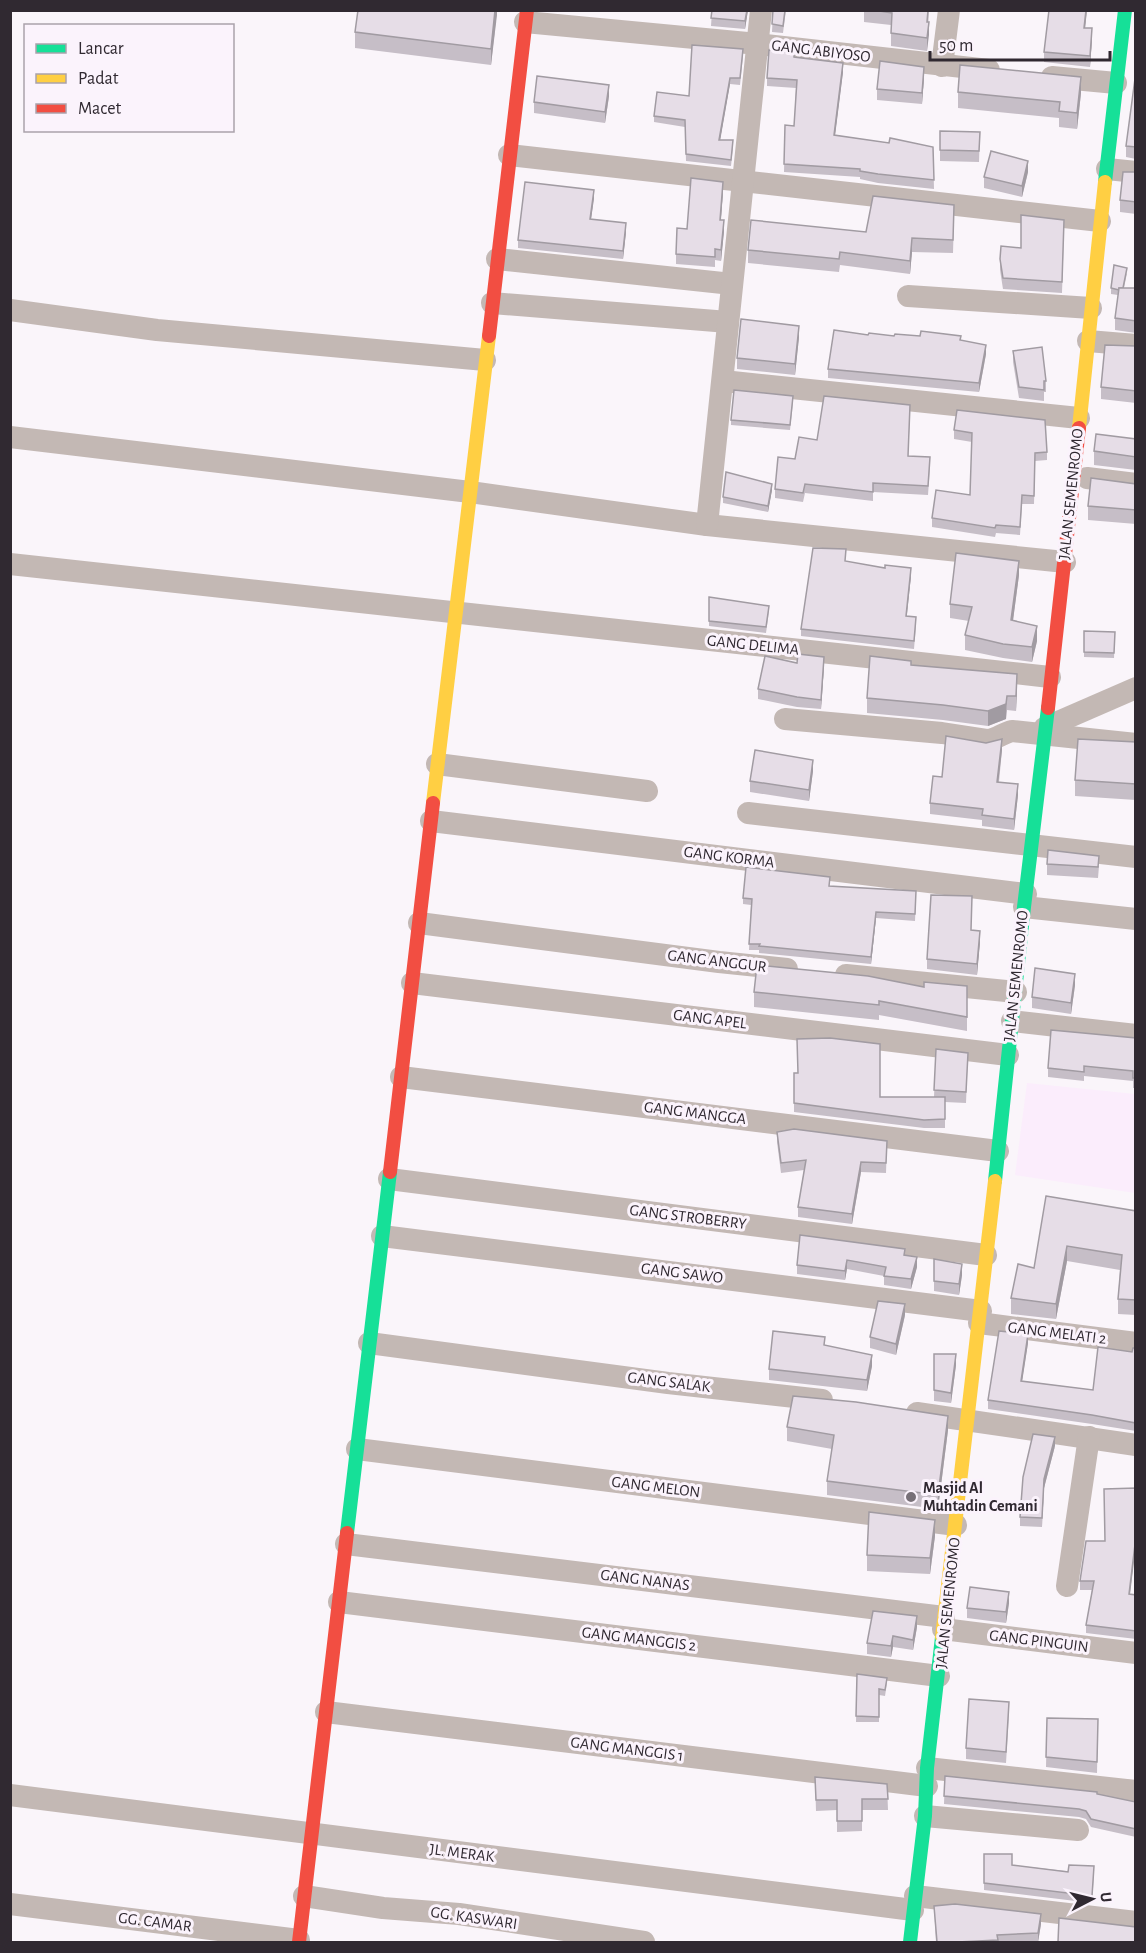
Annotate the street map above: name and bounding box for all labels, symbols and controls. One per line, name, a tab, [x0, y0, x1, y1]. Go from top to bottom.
legend	[24, 24, 234, 132]
scale bar	[930, 24, 1110, 62]
street label: GANG ABIYOSO	[771, 37, 871, 65]
text: 50 m	[939, 37, 973, 55]
text: Lancar	[78, 40, 124, 58]
text: Padat	[78, 70, 119, 88]
text: Macet	[78, 100, 122, 118]
street label: JALAN SEMENROMO	[1056, 428, 1086, 560]
street label: GANG DELIMA	[706, 632, 800, 658]
street label: GANG KORMA	[683, 844, 775, 870]
street label: JALAN SEMENROMO	[1001, 910, 1031, 1042]
street label: GANG ANGGUR	[667, 947, 768, 975]
street label: GANG APEL	[672, 1007, 748, 1031]
street label: GANG MANGGA	[643, 1099, 747, 1127]
street label: GANG STROBERRY	[629, 1202, 748, 1232]
street label: GANG SAWO	[640, 1260, 724, 1286]
street label: GANG MELATI 2	[1007, 1319, 1107, 1347]
street label: GANG SALAK	[627, 1369, 712, 1395]
street label: GANG MELON	[611, 1474, 701, 1500]
place label: Masjid Al Muhtadin Cemani	[923, 1480, 1038, 1514]
marker: Masjid Al Muhtadin Cemani	[904, 1490, 918, 1504]
street label: JALAN SEMENROMO	[933, 1537, 963, 1669]
street label: GANG NANAS	[600, 1567, 690, 1593]
street label: GANG MANGGIS 2	[581, 1624, 697, 1654]
street label: GANG PINGUIN	[988, 1627, 1090, 1655]
street label: GANG MANGGIS 1	[570, 1734, 684, 1764]
street label: JL. MERAK	[429, 1841, 496, 1865]
north arrow	[1062, 1869, 1122, 1929]
text: U	[1097, 1891, 1114, 1903]
street label: GG. KASWARI	[430, 1904, 518, 1932]
street label: GG. CAMAR	[117, 1910, 193, 1934]

